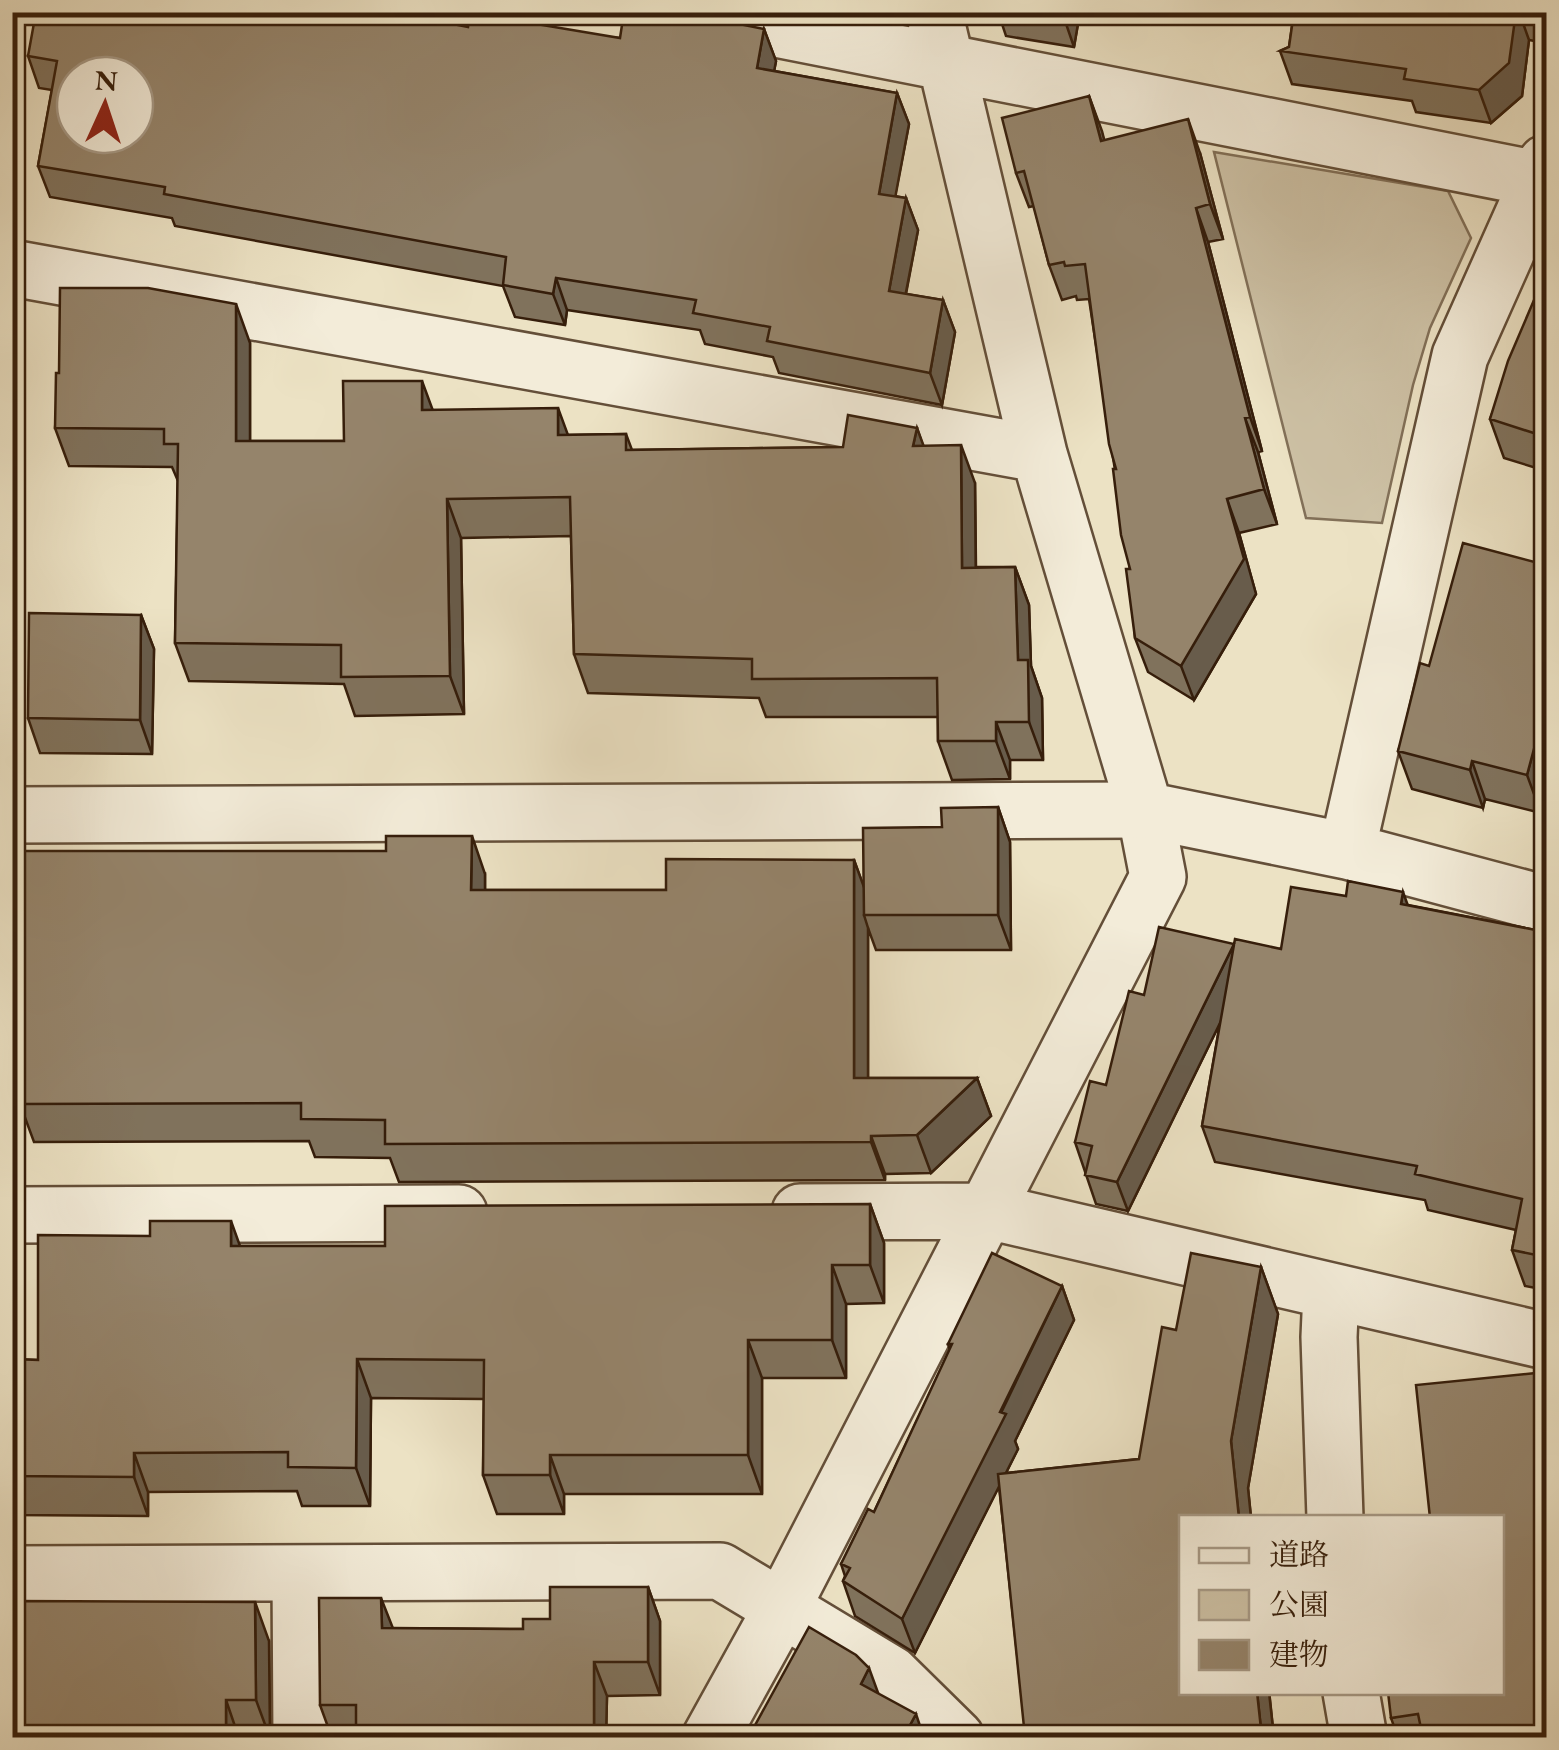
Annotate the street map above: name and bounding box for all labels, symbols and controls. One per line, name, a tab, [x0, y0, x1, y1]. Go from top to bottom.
north arrow	[55, 55, 155, 155]
text: N	[94, 61, 119, 99]
legend	[1179, 1515, 1504, 1695]
text: 道路	[1269, 1535, 1329, 1574]
text: 公園	[1269, 1585, 1329, 1624]
text: 建物	[1269, 1635, 1329, 1674]

